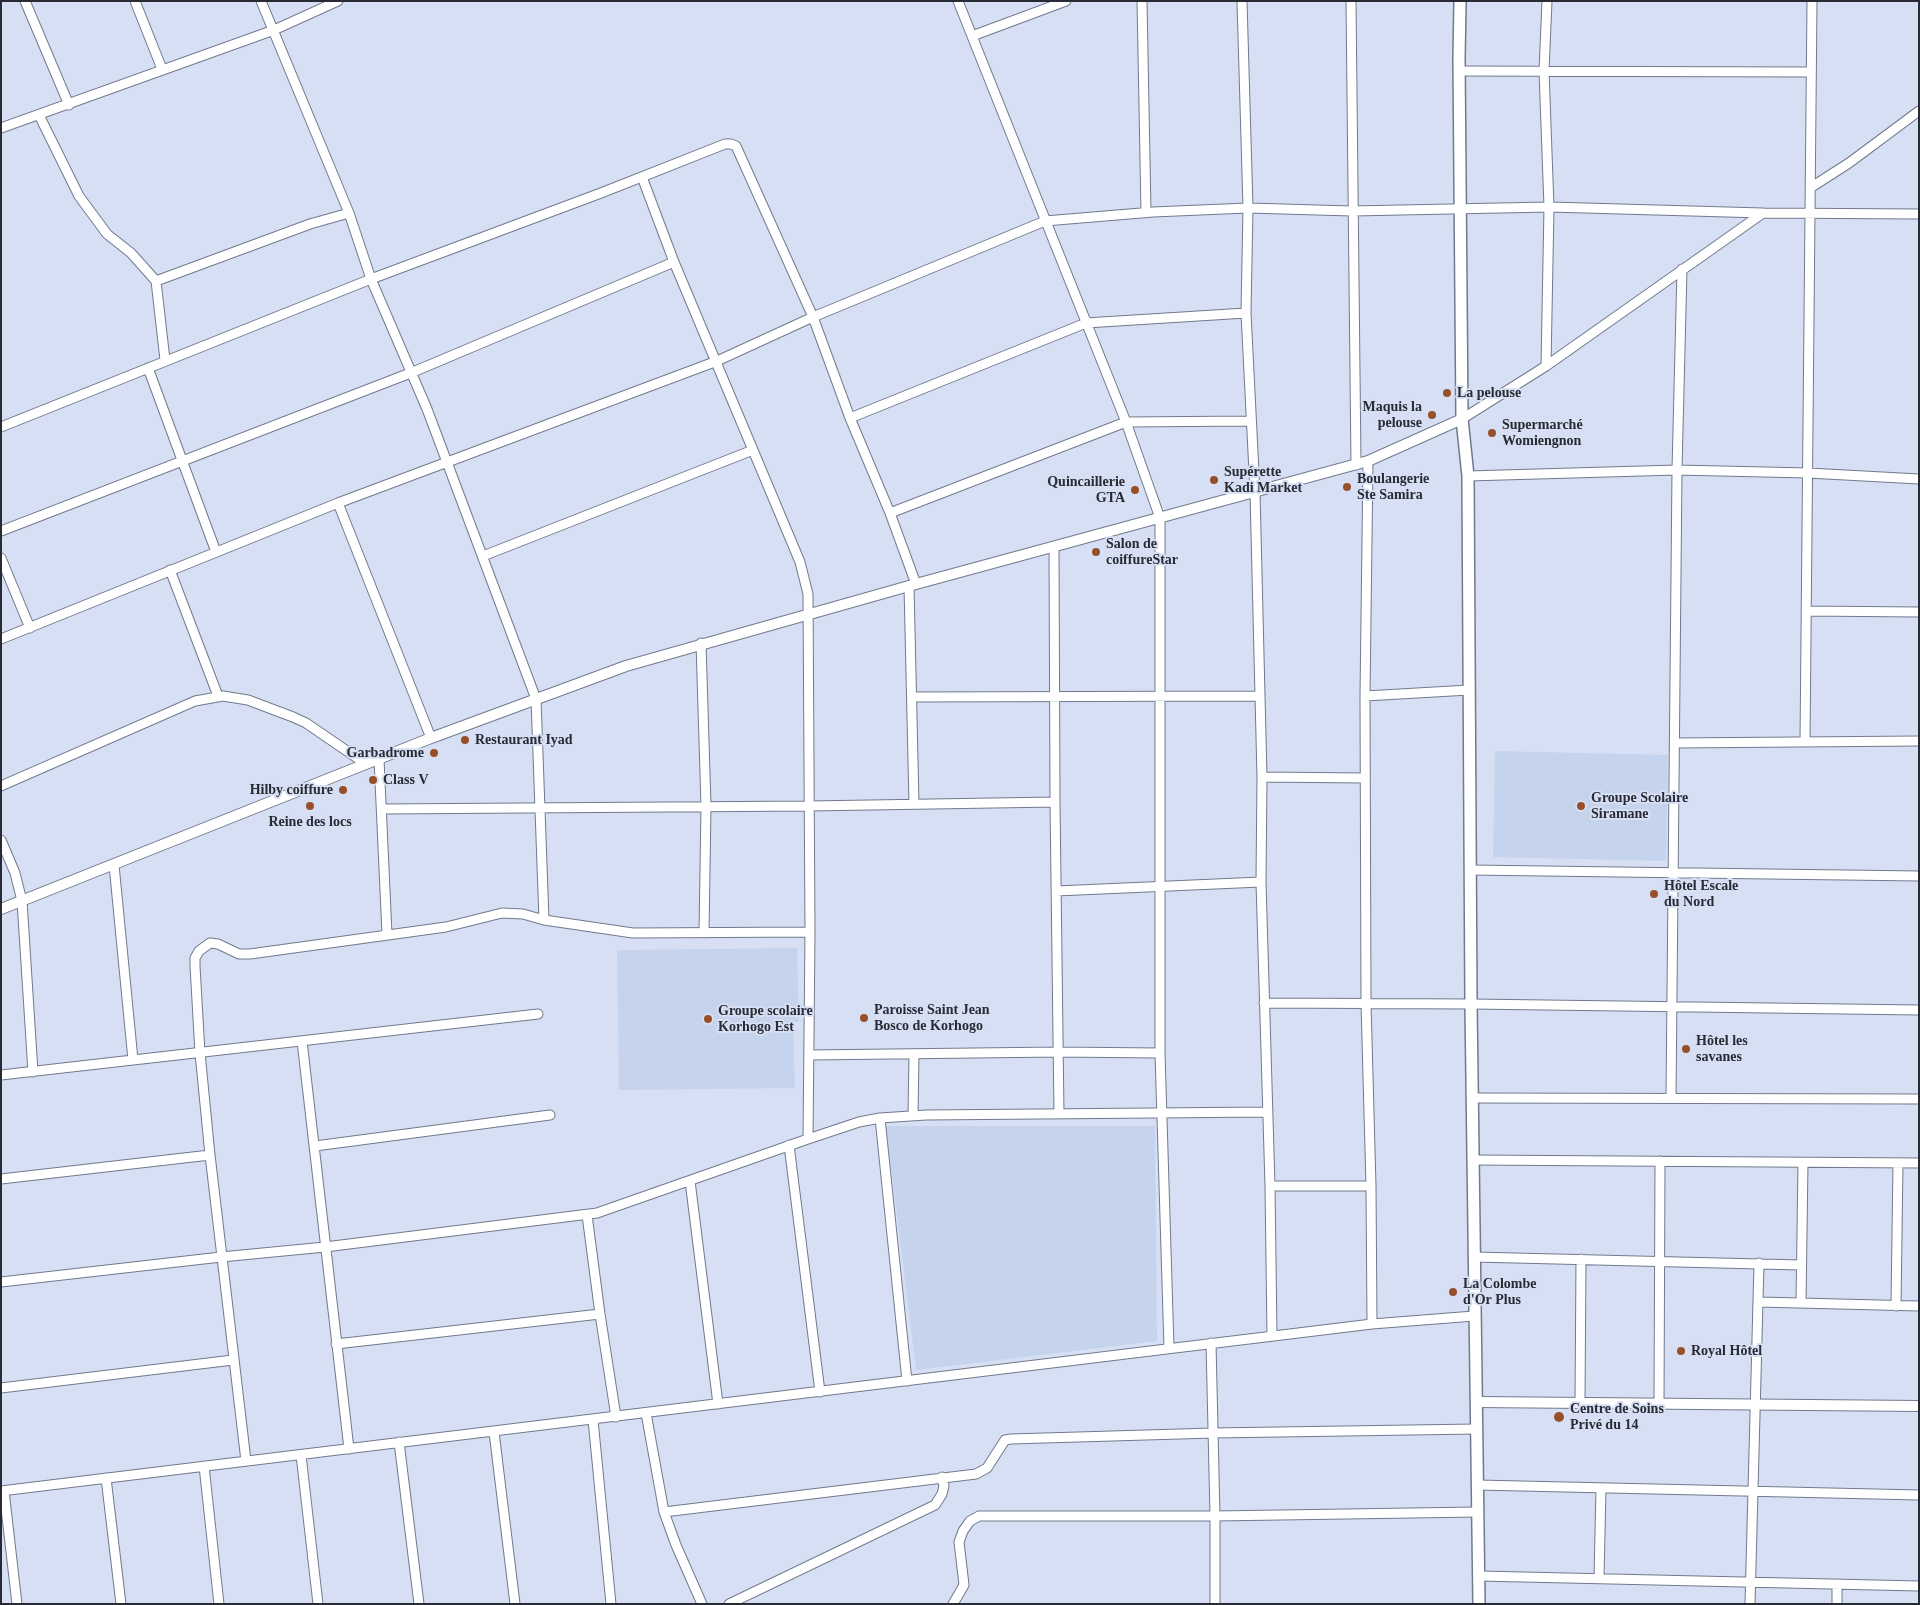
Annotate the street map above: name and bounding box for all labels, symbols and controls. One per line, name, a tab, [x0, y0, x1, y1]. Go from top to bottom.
place label: La pelouse	[1457, 385, 1521, 401]
marker: La pelouse	[1441, 387, 1453, 399]
place label: Maquis la pelouse	[1362, 399, 1422, 432]
marker: Maquis la pelouse	[1426, 409, 1438, 421]
place label: Supermarché Womiengnon	[1502, 417, 1583, 450]
marker: Supermarché Womiengnon	[1486, 427, 1498, 439]
place label: Supérette Kadi Market	[1224, 464, 1302, 497]
place label: Boulangerie Ste Samira	[1357, 471, 1429, 504]
place label: Quincaillerie GTA	[1047, 474, 1125, 507]
marker: Supérette Kadi Market	[1208, 474, 1220, 486]
marker: Boulangerie Ste Samira	[1341, 481, 1353, 493]
marker: Quincaillerie GTA	[1129, 484, 1141, 496]
place label: Salon de coiffureStar	[1106, 536, 1178, 568]
marker: Salon de coiffureStar	[1090, 546, 1102, 558]
place label: Restaurant Iyad	[475, 732, 573, 748]
marker: Restaurant Iyad	[459, 734, 471, 746]
place label: Garbadrome	[346, 745, 424, 761]
marker: Garbadrome	[428, 747, 440, 759]
place label: Class V	[383, 772, 429, 788]
marker: Class V	[367, 774, 379, 786]
place label: Hilby coiffure	[250, 782, 333, 798]
marker: Hilby coiffure	[337, 784, 349, 796]
place label: Groupe Scolaire Siramane	[1591, 790, 1688, 822]
marker: Reine des locs	[304, 800, 316, 812]
marker: Groupe Scolaire Siramane	[1575, 800, 1587, 812]
place label: Reine des locs	[268, 814, 352, 830]
place label: Hôtel Escale du Nord	[1664, 878, 1738, 910]
marker: Hôtel Escale du Nord	[1648, 888, 1660, 900]
place label: Paroisse Saint Jean Bosco de Korhogo	[874, 1002, 990, 1034]
place label: Groupe scolaire Korhogo Est	[718, 1003, 813, 1036]
marker: Paroisse Saint Jean Bosco de Korhogo	[858, 1012, 870, 1024]
marker: Groupe scolaire Korhogo Est	[702, 1013, 714, 1025]
place label: Hôtel les savanes	[1696, 1033, 1748, 1066]
marker: Hôtel les savanes	[1680, 1043, 1692, 1055]
place label: La Colombe d'Or Plus	[1463, 1276, 1536, 1308]
marker: La Colombe d'Or Plus	[1447, 1286, 1459, 1298]
place label: Royal Hôtel	[1691, 1343, 1762, 1359]
marker: Royal Hôtel	[1675, 1345, 1687, 1357]
place label: Centre de Soins Privé du 14	[1570, 1401, 1664, 1434]
marker: Centre de Soins Privé du 14	[1552, 1410, 1566, 1424]

